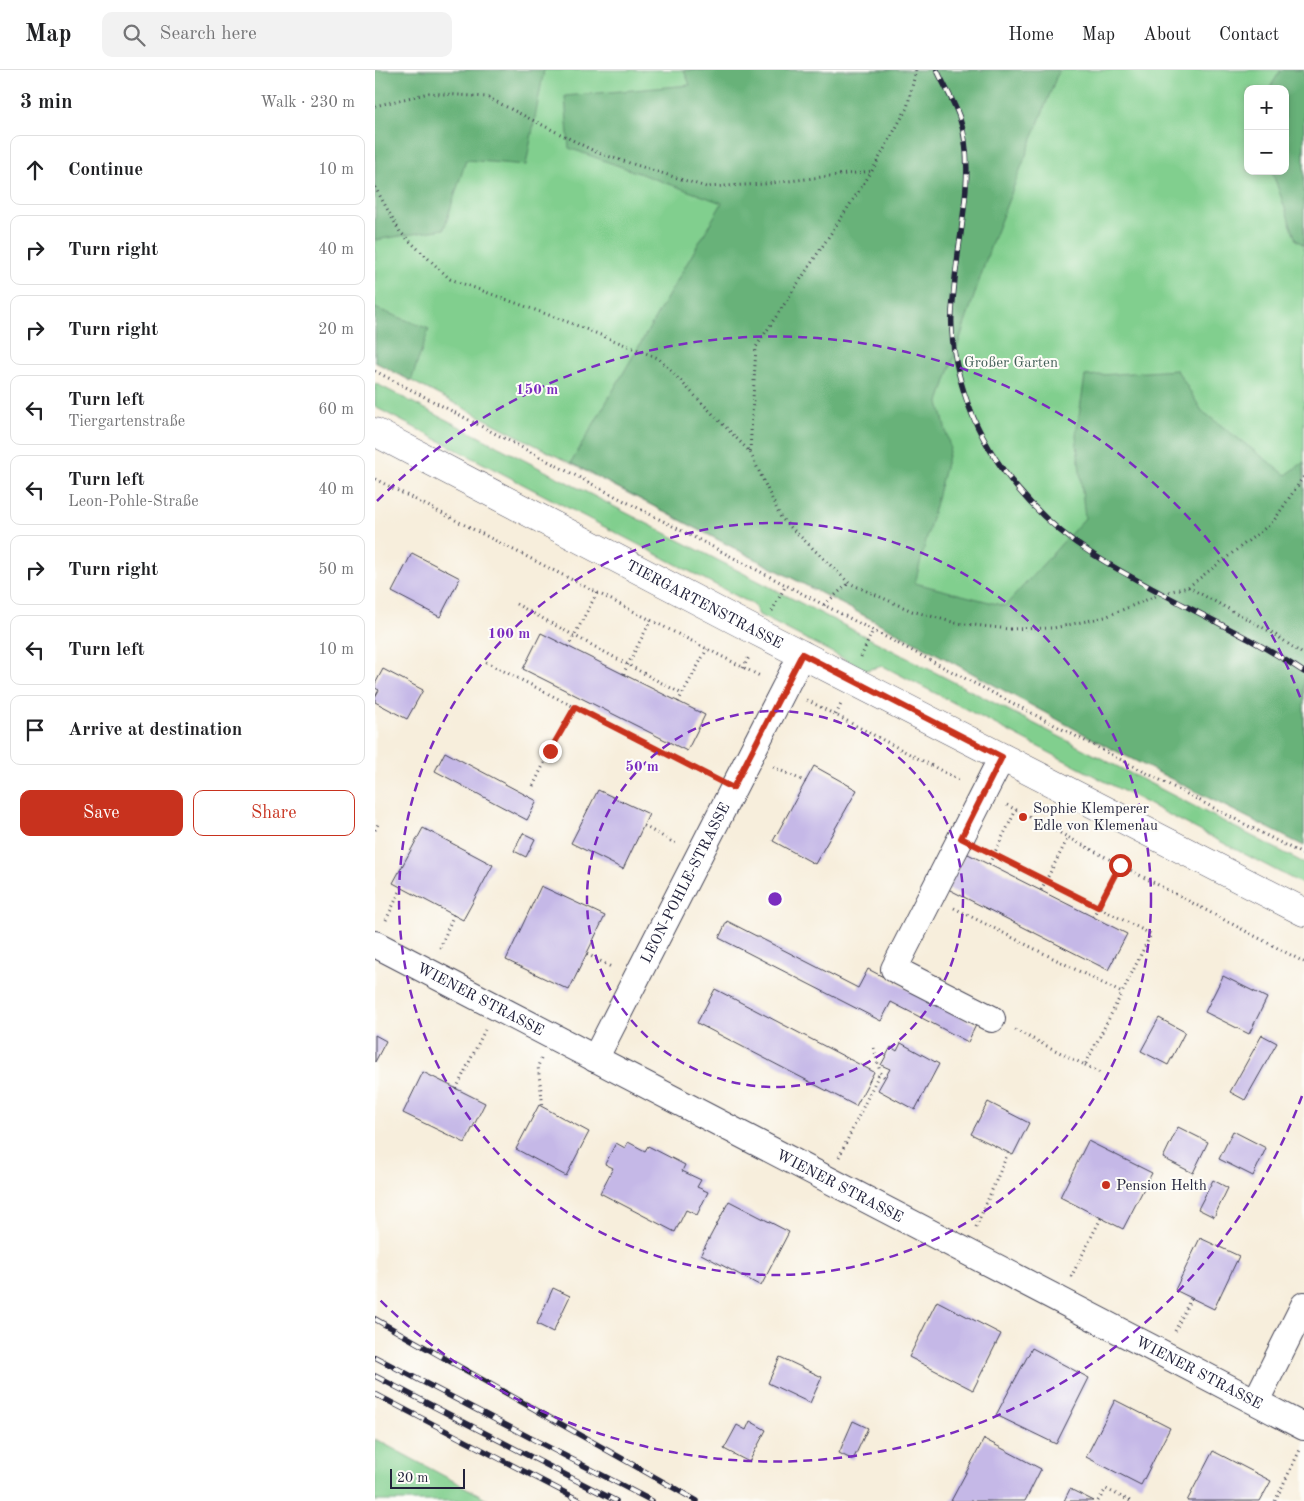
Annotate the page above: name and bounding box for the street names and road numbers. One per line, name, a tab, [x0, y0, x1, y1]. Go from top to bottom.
street label: TIERGARTENSTRASSE	[623, 559, 785, 652]
street label: LEON-POHLE-STRASSE	[639, 801, 734, 966]
street label: WIENER STRASSE	[414, 961, 546, 1039]
street label: WIENER STRASSE	[773, 1148, 905, 1226]
street label: WIENER STRASSE	[1133, 1335, 1264, 1413]

